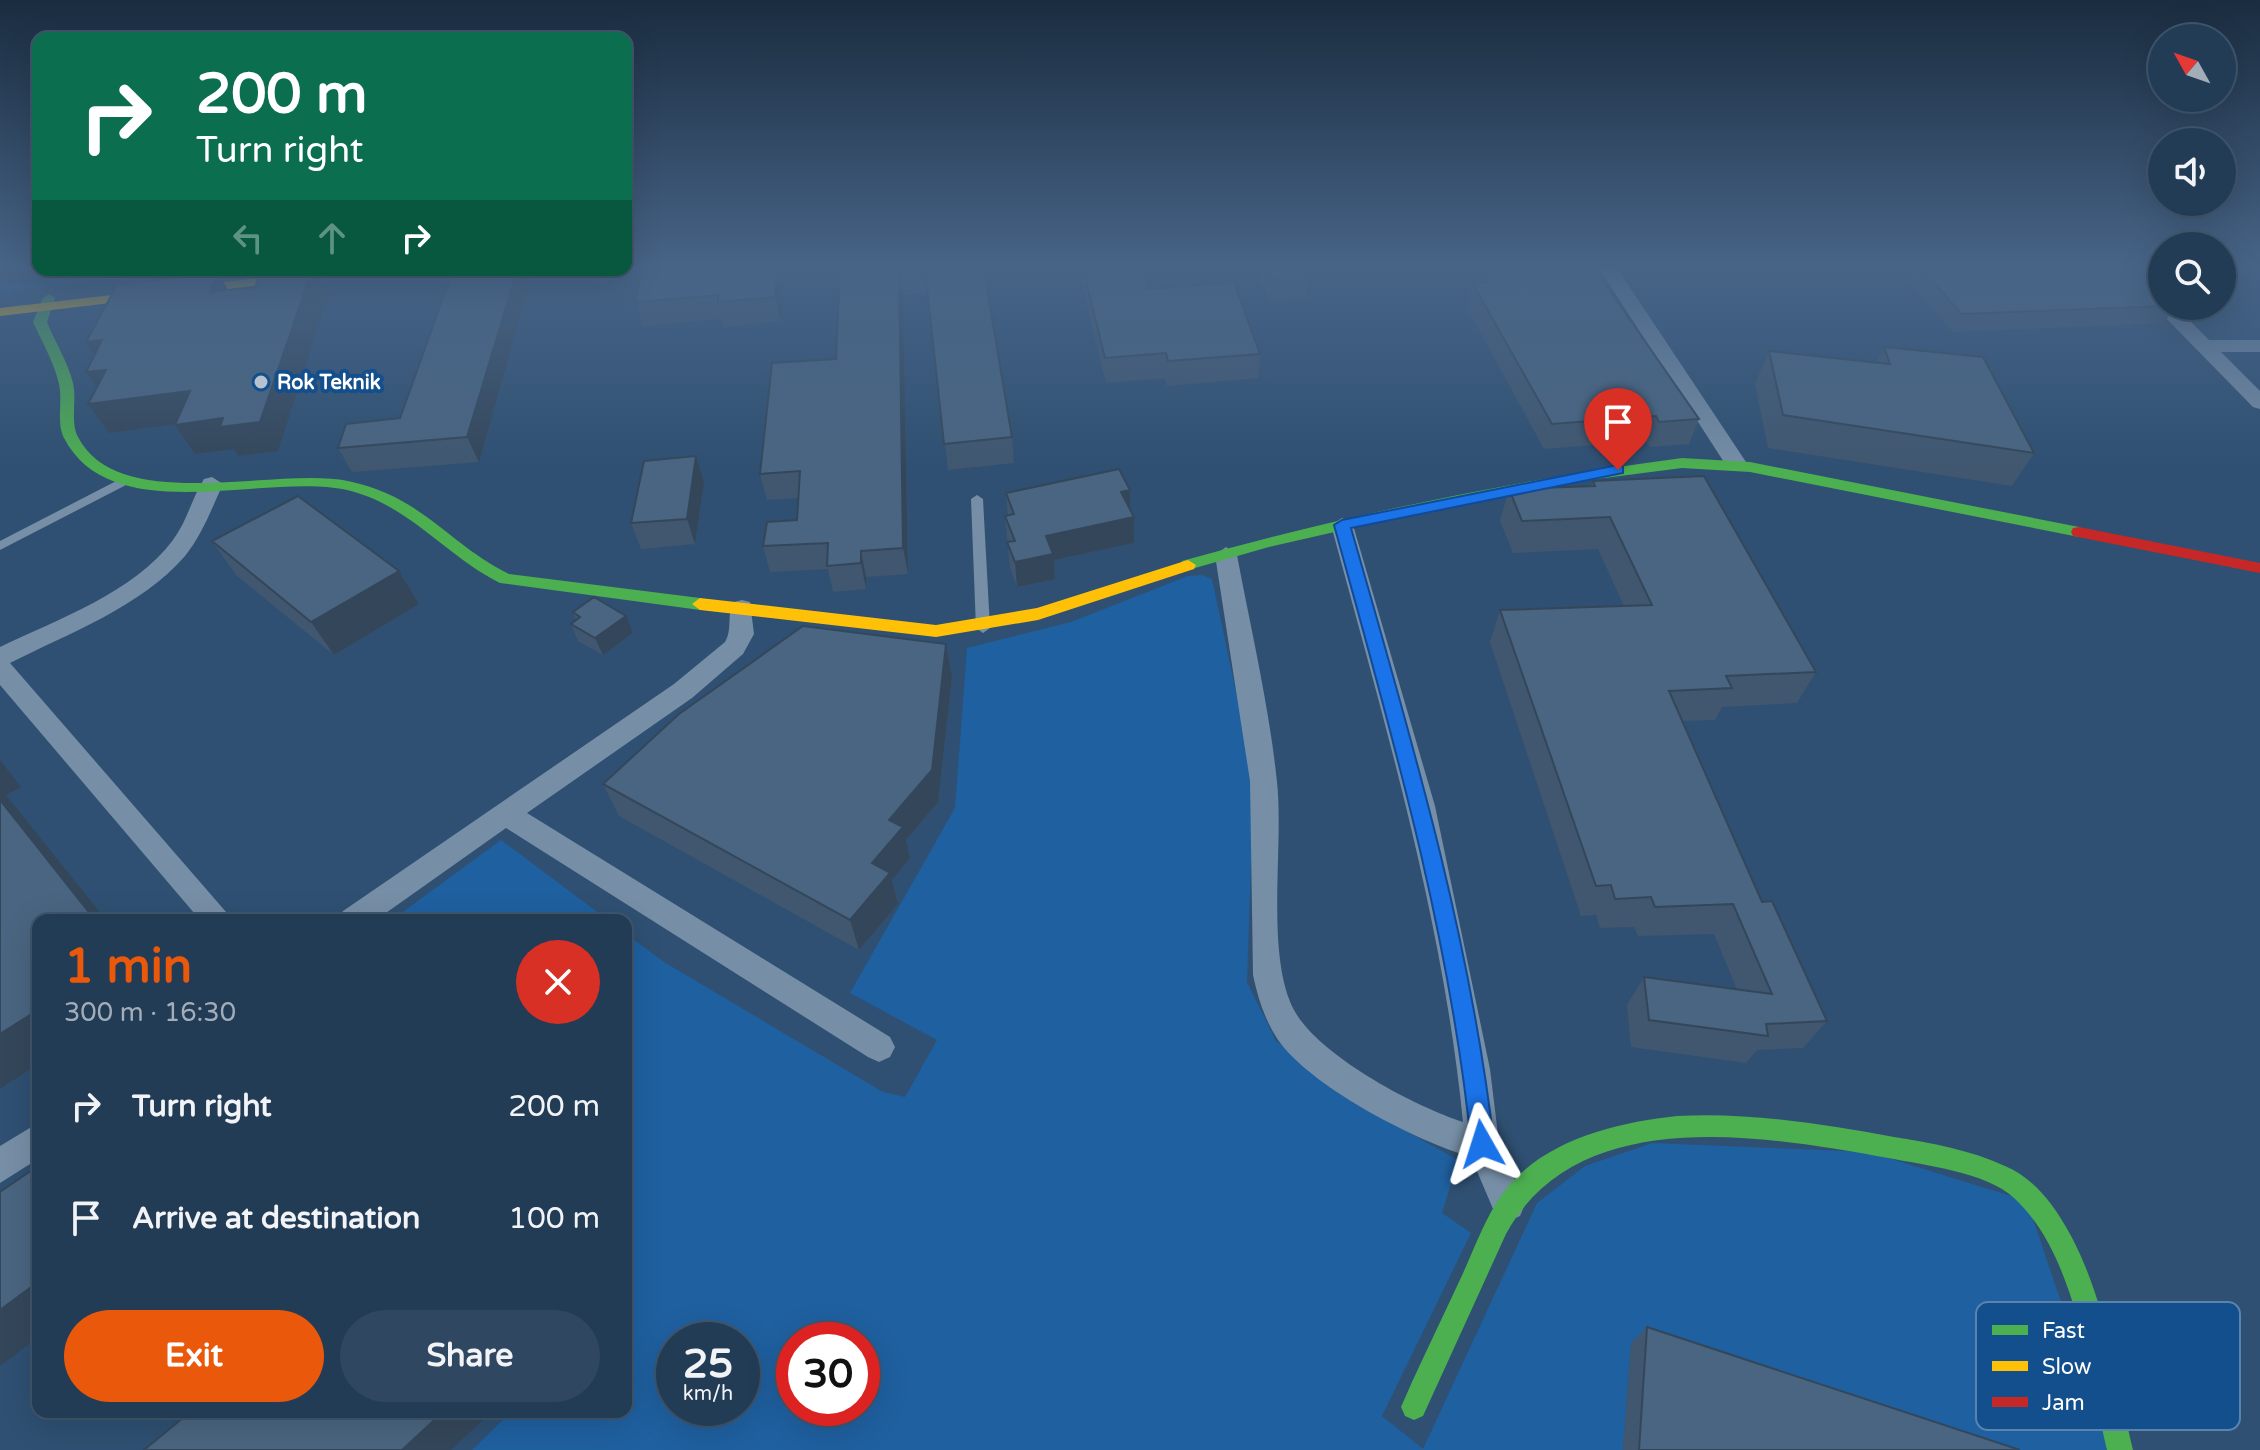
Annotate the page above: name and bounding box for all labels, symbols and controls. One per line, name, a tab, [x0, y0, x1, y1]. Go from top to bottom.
north arrow	[2148, 24, 2236, 112]
map controls	[2148, 24, 2236, 320]
text: 200 m	[196, 61, 367, 128]
icon: right	[64, 64, 168, 168]
button: sound	[2148, 128, 2236, 216]
text: Turn right	[196, 129, 363, 172]
icon: left	[226, 216, 270, 260]
icon: ahead	[310, 216, 354, 260]
icon: right	[394, 216, 438, 260]
button: search	[2148, 232, 2236, 320]
place label: Rok Teknik	[277, 371, 381, 395]
marker: Rok Teknik	[252, 373, 270, 391]
pin	[1584, 388, 1652, 470]
icon: arrive	[1596, 400, 1640, 444]
text: 1 min	[64, 938, 192, 996]
button: close	[516, 940, 600, 1024]
text: 300 m · 16:30	[64, 997, 236, 1028]
icon: right	[64, 1084, 108, 1128]
text: Turn right	[132, 1088, 272, 1125]
text: 200 m	[508, 1088, 600, 1125]
position arrow	[1440, 1102, 1524, 1186]
icon: arrive	[64, 1196, 108, 1240]
text: Arrive at destination	[132, 1200, 420, 1237]
text: 100 m	[508, 1200, 600, 1237]
legend	[1976, 1302, 2240, 1430]
button: Exit	[64, 1310, 324, 1402]
button: Share	[340, 1310, 600, 1402]
text: Fast	[2042, 1318, 2085, 1344]
speed limit sign: 30	[776, 1322, 880, 1426]
text: 25	[683, 1340, 733, 1388]
text: Slow	[2042, 1354, 2092, 1380]
text: km/h	[683, 1382, 733, 1406]
text: Jam	[2042, 1390, 2085, 1416]

